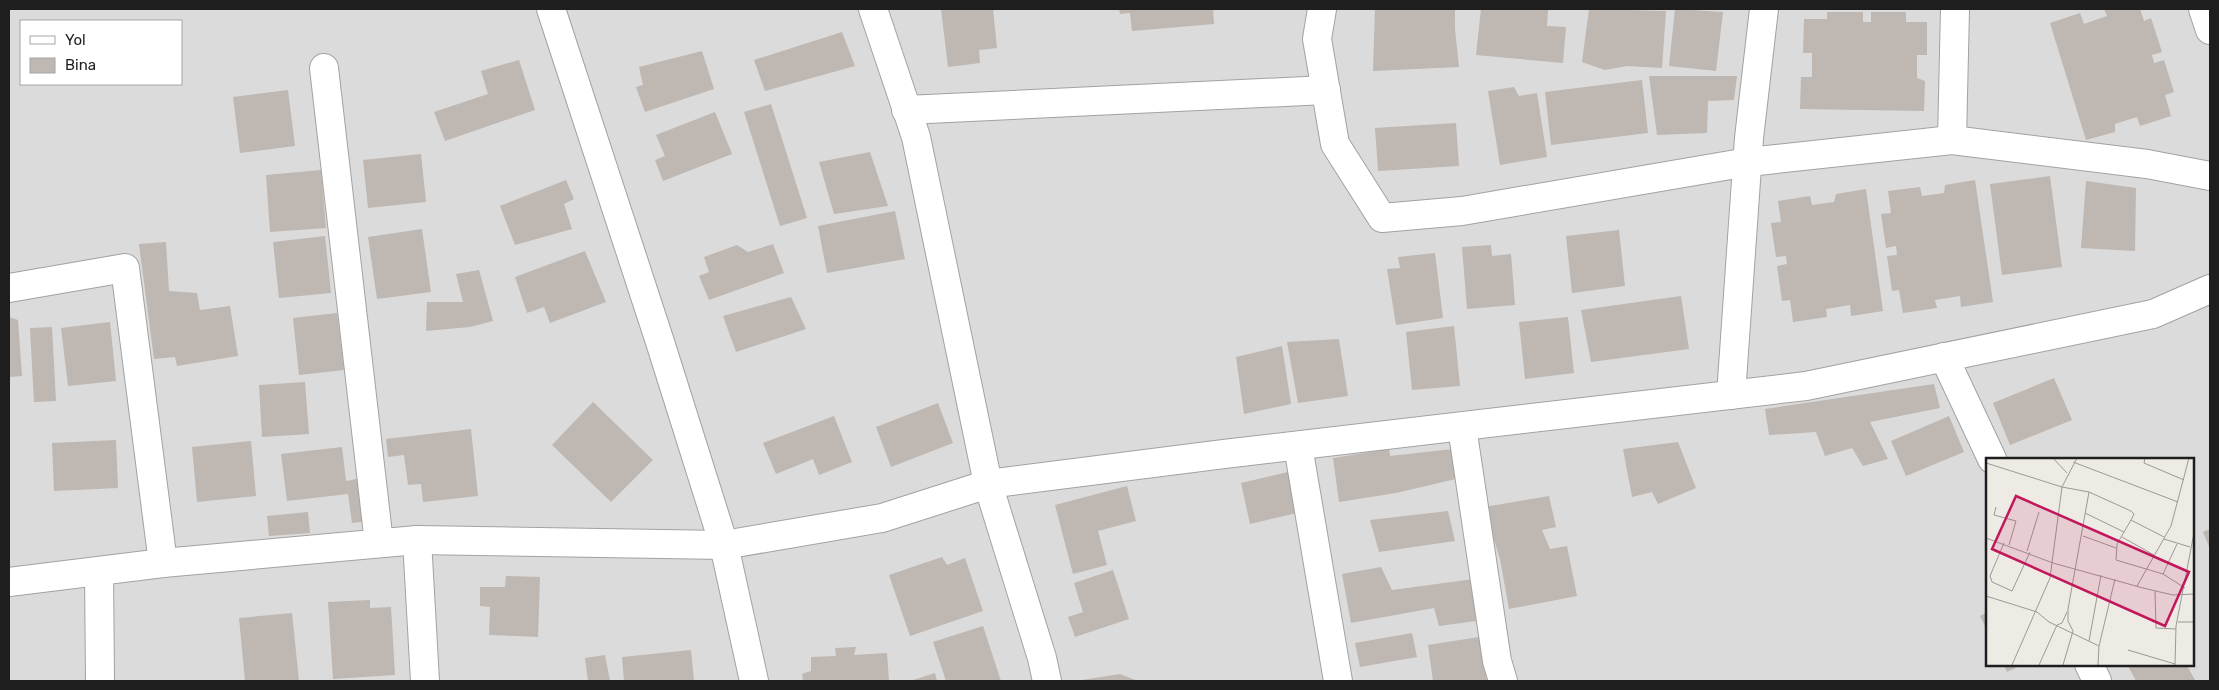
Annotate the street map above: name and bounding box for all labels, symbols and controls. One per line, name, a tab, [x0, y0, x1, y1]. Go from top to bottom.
legend	[20, 20, 182, 85]
text: Yol	[65, 31, 86, 49]
text: Bina	[65, 56, 96, 74]
inset map	[1986, 458, 2194, 665]

